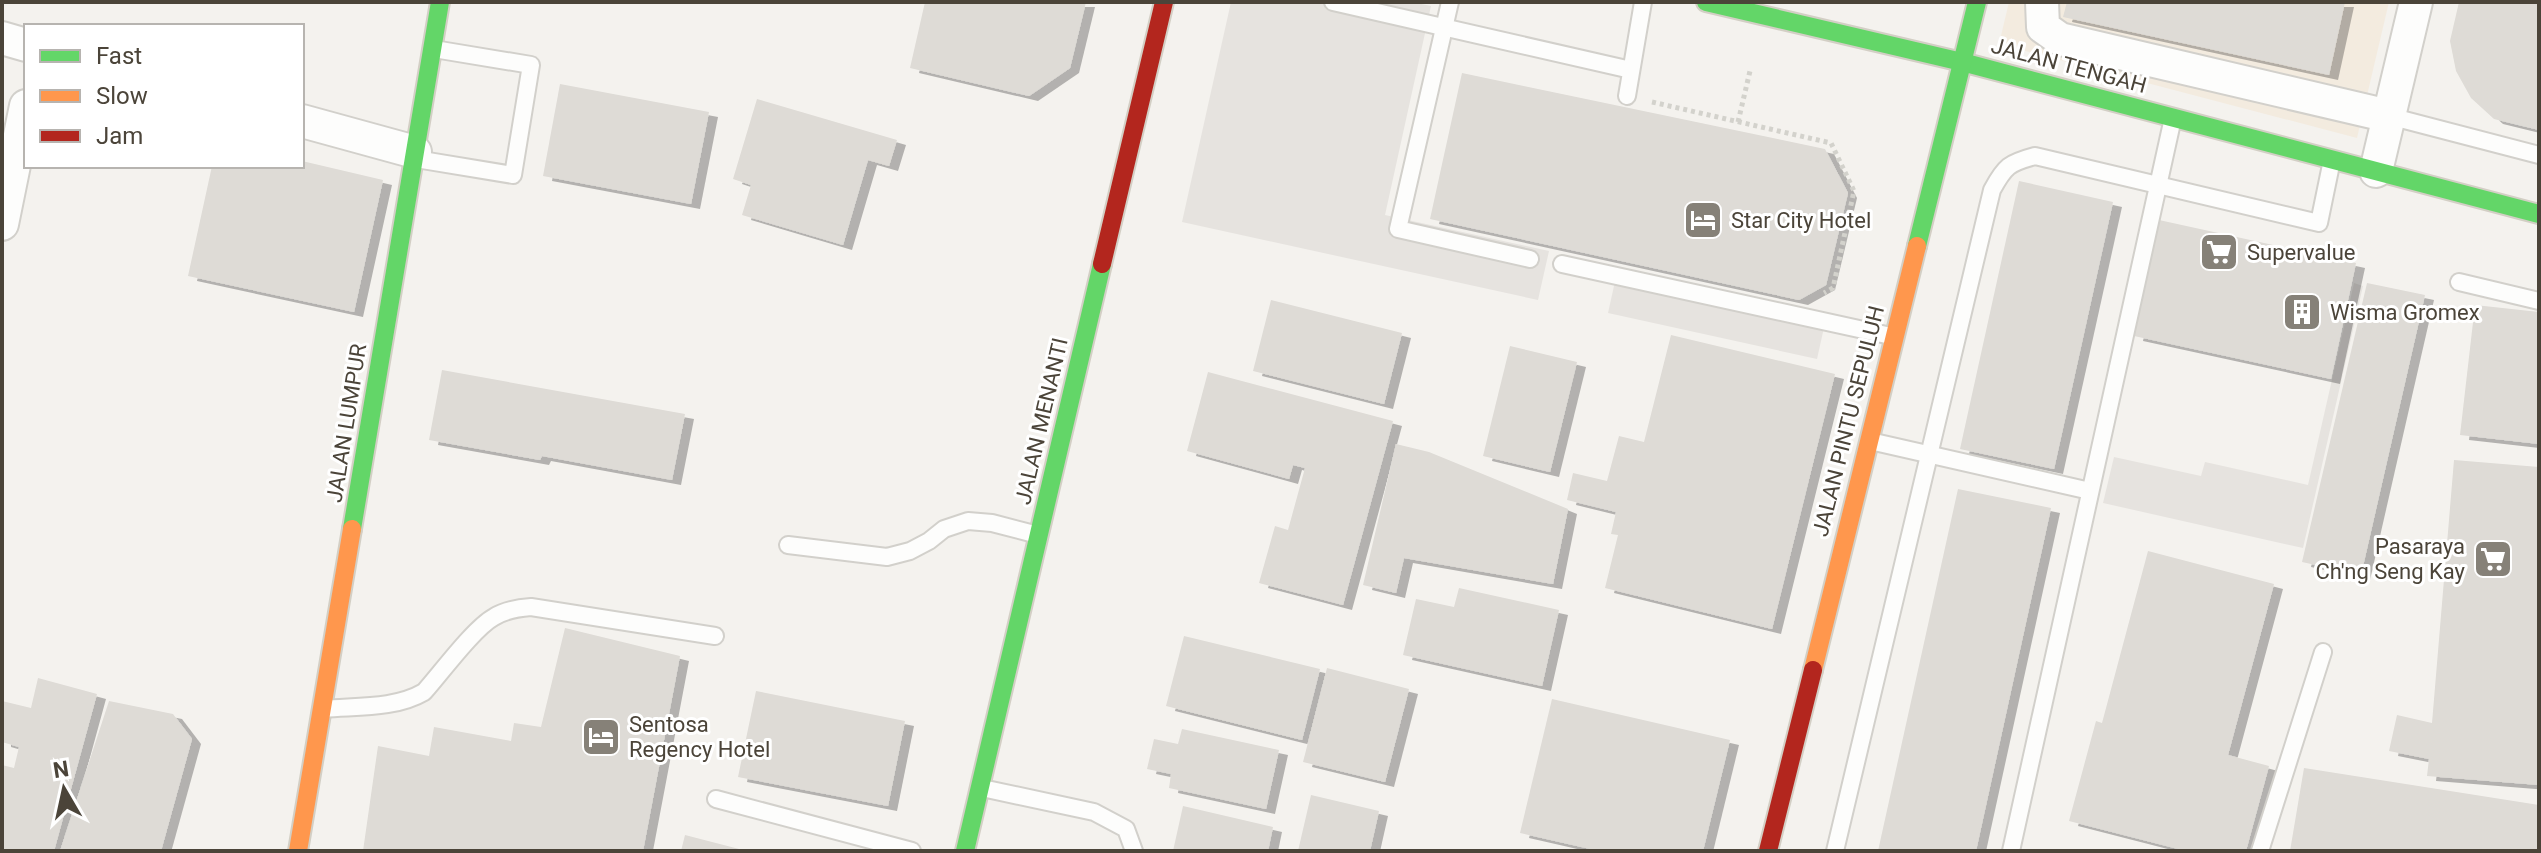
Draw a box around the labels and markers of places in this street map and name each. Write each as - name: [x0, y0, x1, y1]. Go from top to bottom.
- hotel icon: Star City Hotel: [1682, 199, 1724, 241]
- place label: Star City Hotel: [1731, 208, 1871, 233]
- supermarket icon: Supervalue: [2198, 231, 2240, 273]
- place label: Supervalue: [2247, 240, 2355, 265]
- building icon: Wisma Gromex: [2281, 291, 2323, 333]
- place label: Wisma Gromex: [2330, 300, 2480, 325]
- place label: Pasaraya Ch'ng Seng Kay: [2315, 534, 2466, 584]
- supermarket icon: Pasaraya Ch'ng Seng Kay: [2472, 538, 2514, 580]
- place label: Sentosa Regency Hotel: [629, 712, 770, 762]
- hotel icon: Sentosa Regency Hotel: [580, 716, 622, 758]

